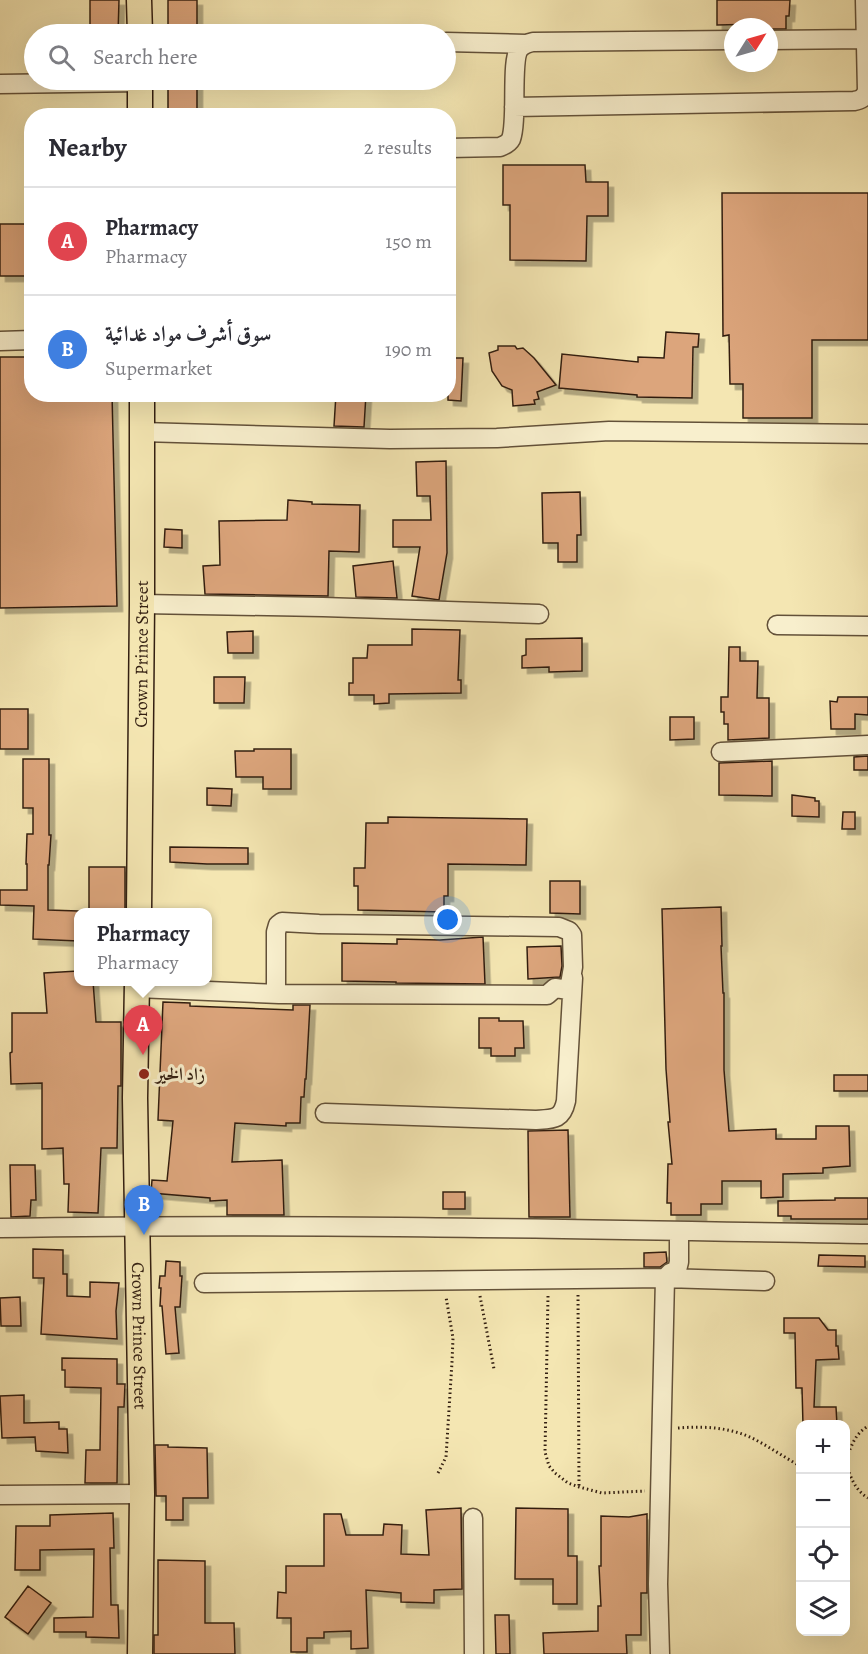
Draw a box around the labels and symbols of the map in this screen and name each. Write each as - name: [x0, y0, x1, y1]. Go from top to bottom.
- north arrow: [724, 18, 778, 72]
- street label: Crown Prince Street: [129, 580, 154, 728]
- your location: [433, 905, 462, 934]
- pin: A: [124, 1006, 162, 1055]
- place label: زاد الخير: [154, 1062, 205, 1086]
- marker: زاد الخير: [137, 1067, 151, 1081]
- pin: B: [124, 1186, 164, 1235]
- street label: Crown Prince Street: [126, 1262, 153, 1410]

